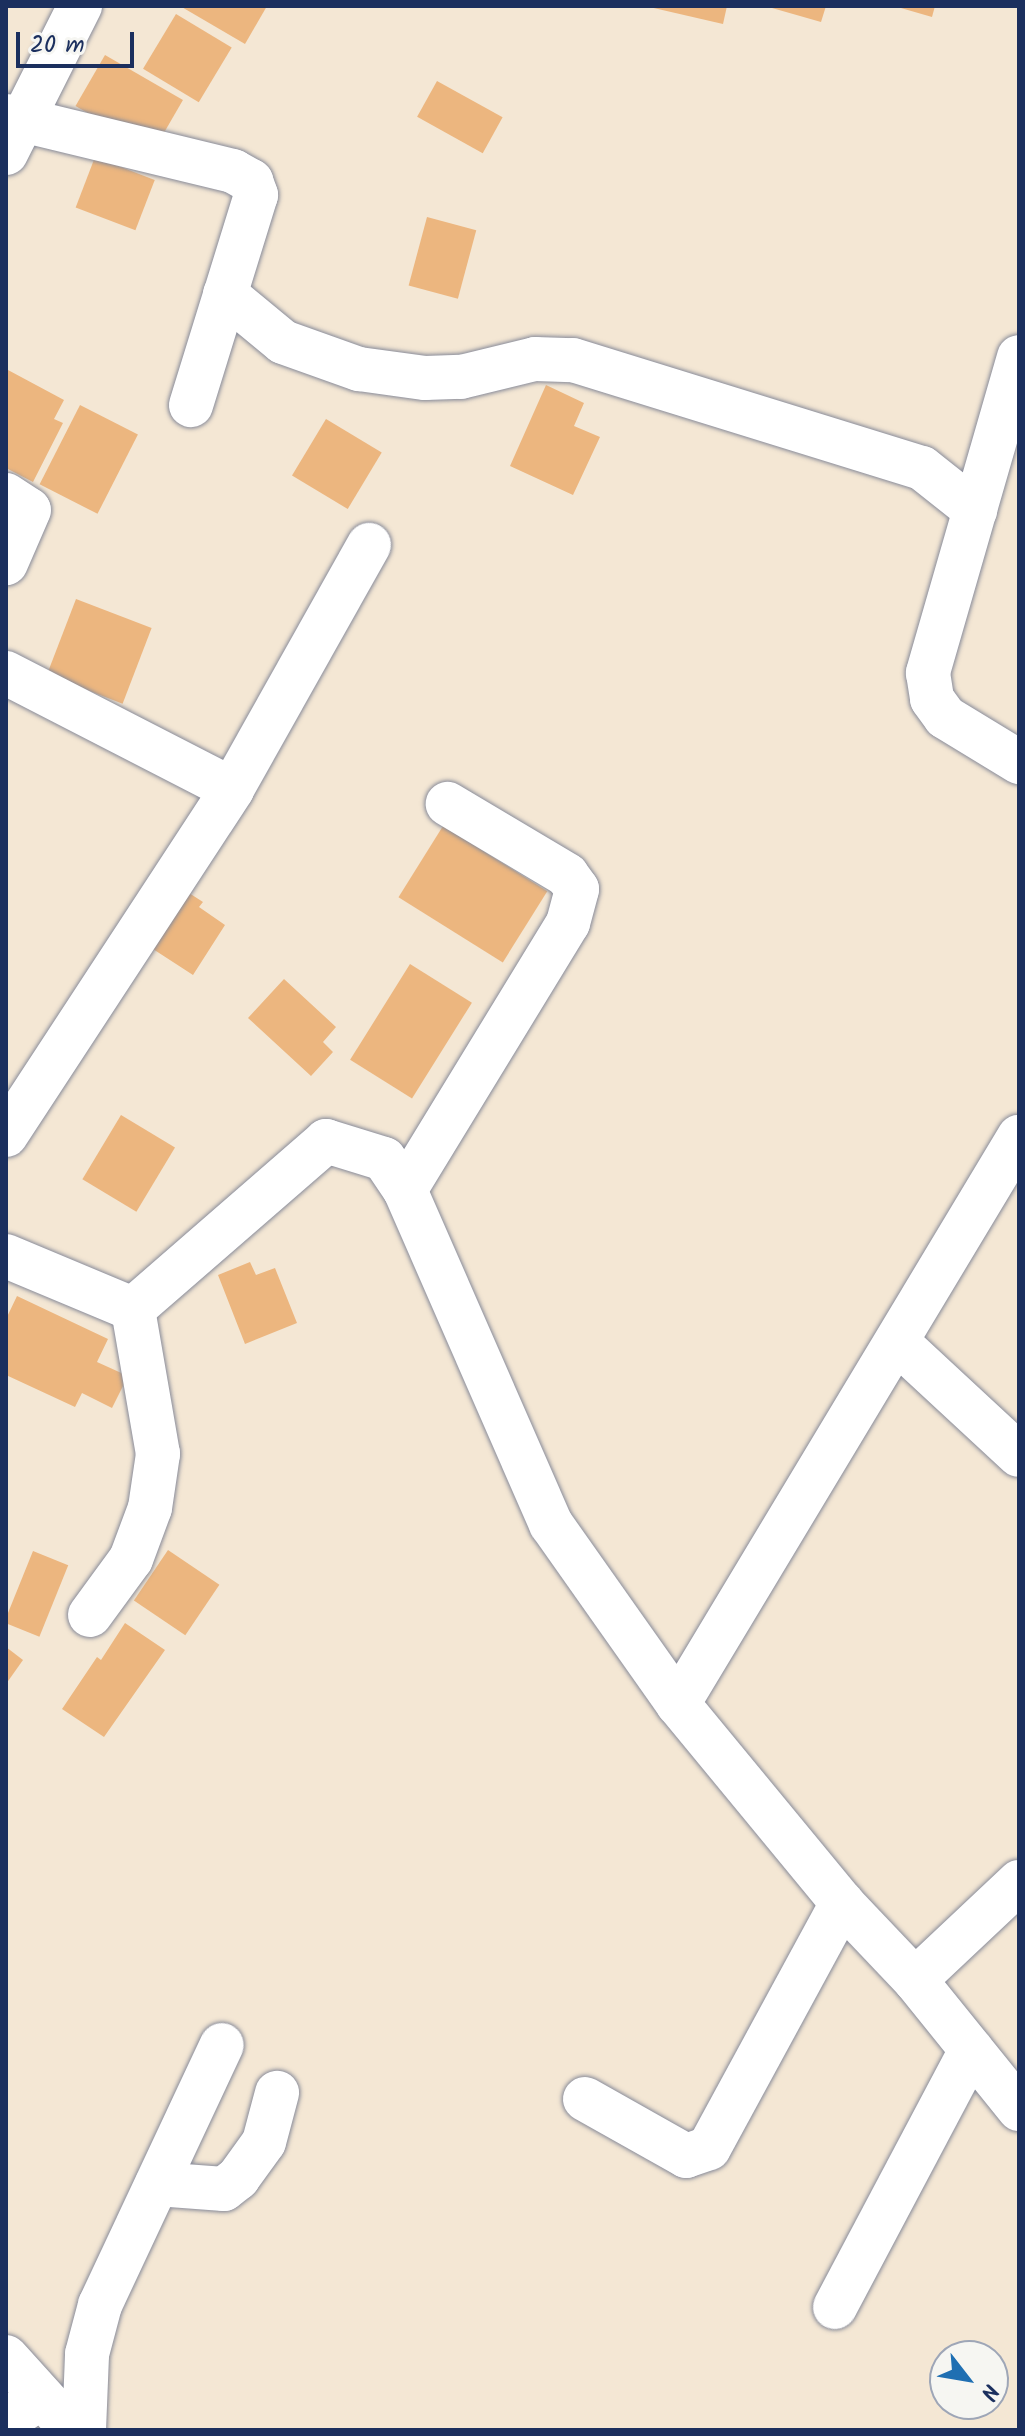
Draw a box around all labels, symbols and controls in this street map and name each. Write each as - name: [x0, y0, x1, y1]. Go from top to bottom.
- scale bar: [20, 16, 138, 66]
- text: 20 m: [30, 26, 85, 65]
- north arrow: [929, 2340, 1009, 2420]
- text: N: [970, 2377, 1007, 2407]

